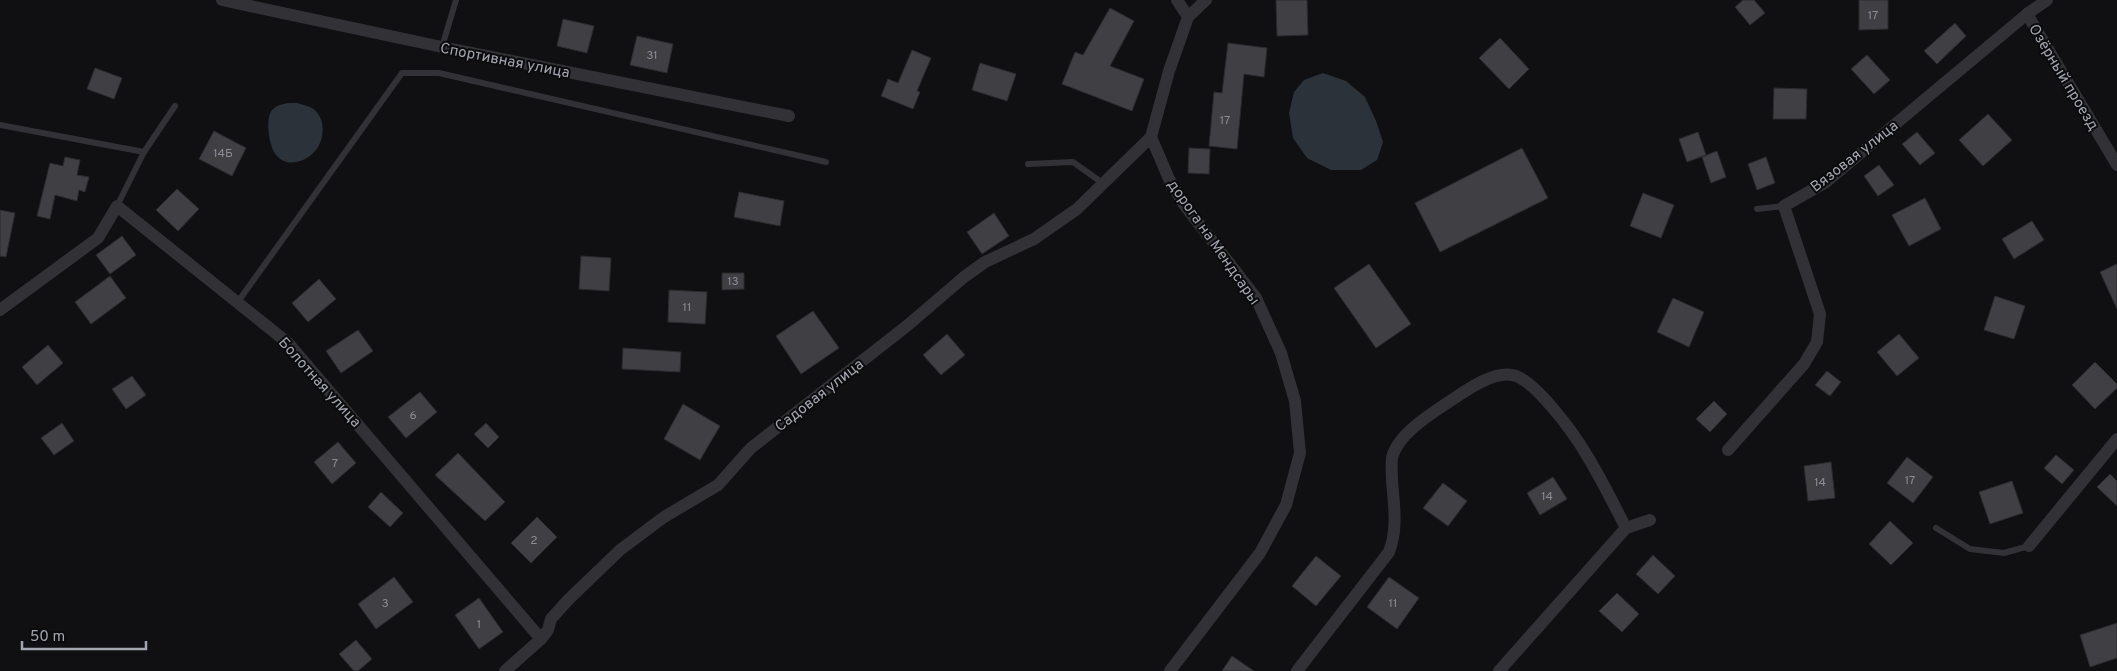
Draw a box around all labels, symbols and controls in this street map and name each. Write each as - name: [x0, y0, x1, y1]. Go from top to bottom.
- house number: 17: [1868, 8, 1878, 24]
- street label: Озёрный проезд: [2023, 21, 2102, 135]
- street label: Спортивная улица: [438, 40, 571, 83]
- house number: 31: [646, 48, 658, 64]
- house number: 17: [1220, 113, 1230, 129]
- street label: Вязовая улица: [1807, 117, 1903, 197]
- house number: 14Б: [213, 146, 233, 162]
- street label: дорога на Мендсары: [1162, 177, 1263, 309]
- house number: 13: [727, 274, 739, 290]
- house number: 11: [683, 300, 691, 316]
- street label: Болотная улица: [273, 334, 364, 432]
- street label: Садовая улица: [772, 356, 868, 437]
- house number: 6: [409, 408, 417, 424]
- house number: 7: [332, 456, 338, 472]
- house number: 17: [1905, 473, 1915, 489]
- house number: 14: [1814, 475, 1826, 491]
- house number: 14: [1541, 489, 1553, 505]
- house number: 2: [530, 533, 538, 549]
- house number: 3: [381, 596, 389, 612]
- house number: 11: [1389, 596, 1397, 612]
- house number: 1: [477, 617, 481, 633]
- scale bar: [22, 618, 146, 650]
- text: 50 m: [30, 628, 65, 647]

